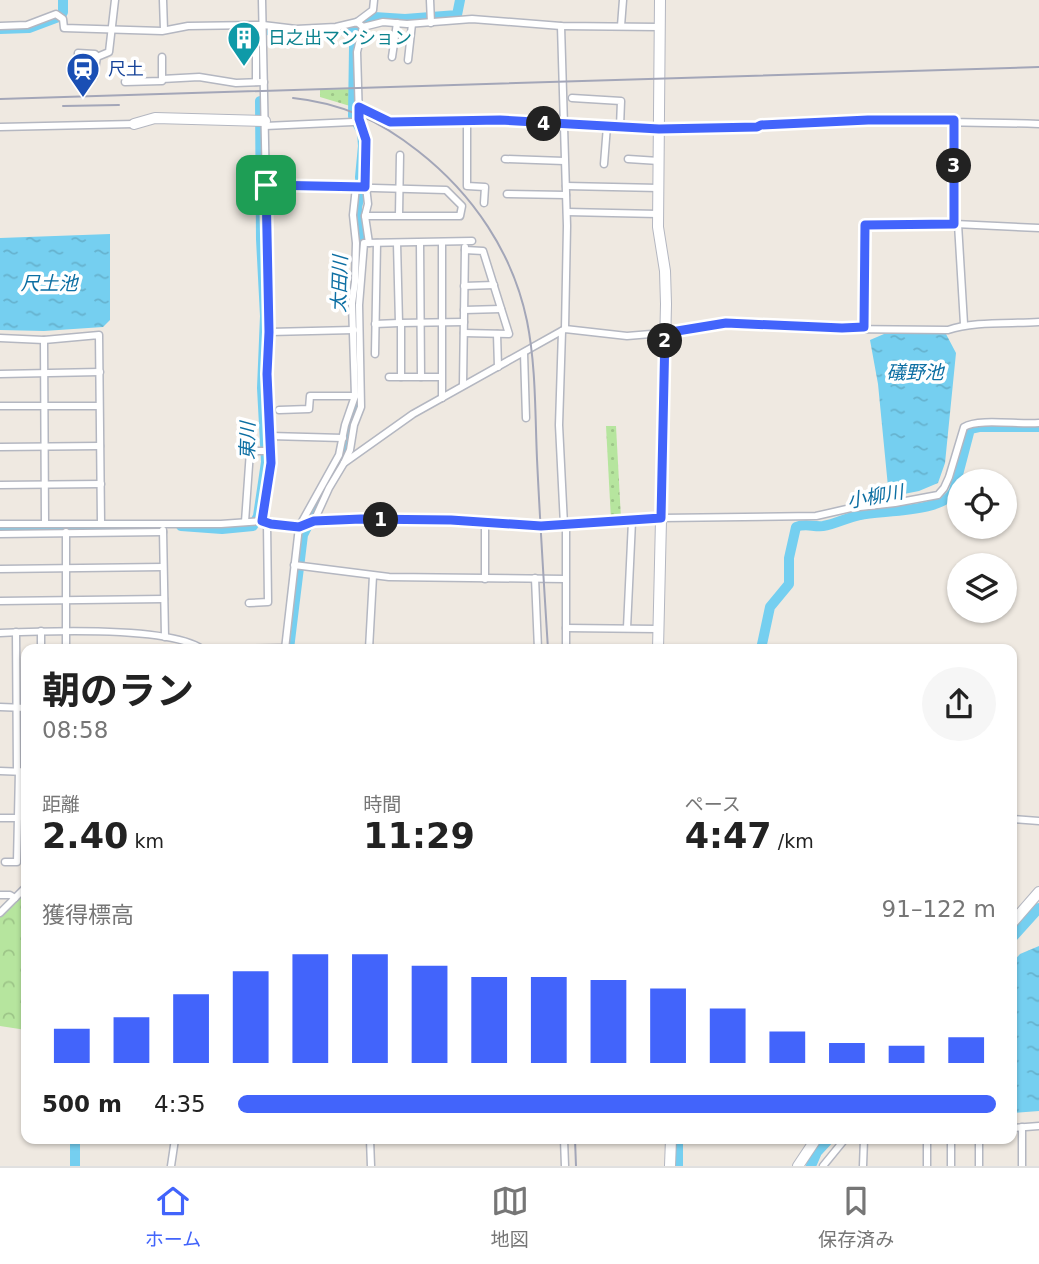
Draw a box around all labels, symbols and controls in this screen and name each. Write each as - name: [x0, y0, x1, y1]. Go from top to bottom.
- building icon: 日之出マンション: [225, 19, 263, 68]
- place label: 日之出マンション: [268, 27, 412, 48]
- station icon: 尺土: [64, 50, 102, 99]
- place label: 尺土: [108, 58, 144, 79]
- pin: 4: [526, 106, 562, 142]
- text: 4: [537, 112, 550, 134]
- pin: 3: [936, 148, 972, 184]
- text: 3: [947, 154, 960, 176]
- pin: [236, 155, 296, 215]
- icon: arrive: [247, 166, 285, 204]
- water label: 太田川: [327, 253, 351, 313]
- water label: 尺土池: [20, 272, 79, 294]
- pin: 2: [648, 324, 682, 358]
- text: 2: [658, 329, 671, 351]
- water label: 礒野池: [886, 361, 945, 383]
- water label: 東川: [236, 420, 258, 460]
- map controls: [947, 469, 1017, 623]
- button: locate: [947, 469, 1017, 539]
- water label: 小柳川: [845, 480, 907, 512]
- pin: 1: [364, 503, 398, 538]
- text: 1: [374, 508, 387, 530]
- button: layers: [947, 553, 1017, 623]
- button: share: [922, 667, 996, 741]
- text: 朝のラン: [42, 669, 194, 713]
- text: 08:58: [42, 717, 108, 743]
- text: 距離: [42, 793, 80, 815]
- text: 時間: [363, 793, 401, 815]
- text: ペース: [685, 793, 741, 815]
- text: 2.40: [42, 816, 128, 856]
- text: 11:29: [363, 816, 475, 856]
- text: 4:47: [685, 816, 772, 856]
- text: km: [128, 830, 164, 852]
- text: /km: [772, 830, 814, 852]
- text: 91–122 m: [882, 896, 996, 922]
- text: 獲得標高: [42, 902, 134, 928]
- text: 500 m: [42, 1091, 122, 1117]
- text: 4:35: [154, 1091, 206, 1117]
- tab: ホーム: [145, 1182, 201, 1251]
- tab: 地図: [491, 1182, 529, 1251]
- tab: 保存済み: [818, 1182, 894, 1251]

